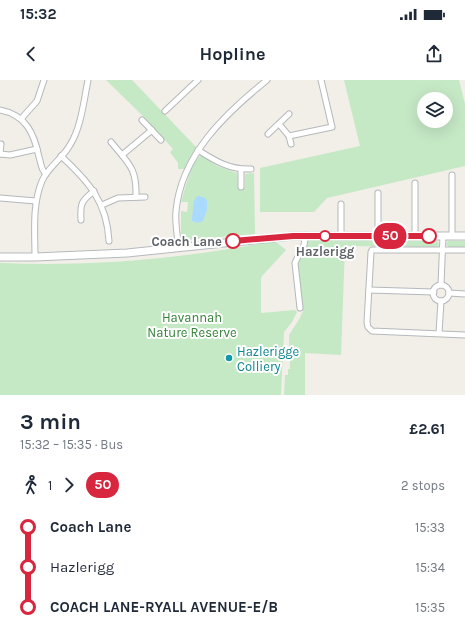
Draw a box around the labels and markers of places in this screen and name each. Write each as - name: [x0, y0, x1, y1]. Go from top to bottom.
- unlabelled marker: [421, 228, 437, 244]
- marker: Hazlerigg: [319, 230, 331, 242]
- marker: Coach Lane: [225, 233, 241, 249]
- place label: Coach Lane: [152, 234, 222, 249]
- place label: Hazlerigg: [296, 244, 355, 259]
- place label: Hazlerigge Colliery: [237, 344, 300, 374]
- marker: Hazlerigge Colliery: [224, 353, 234, 363]

